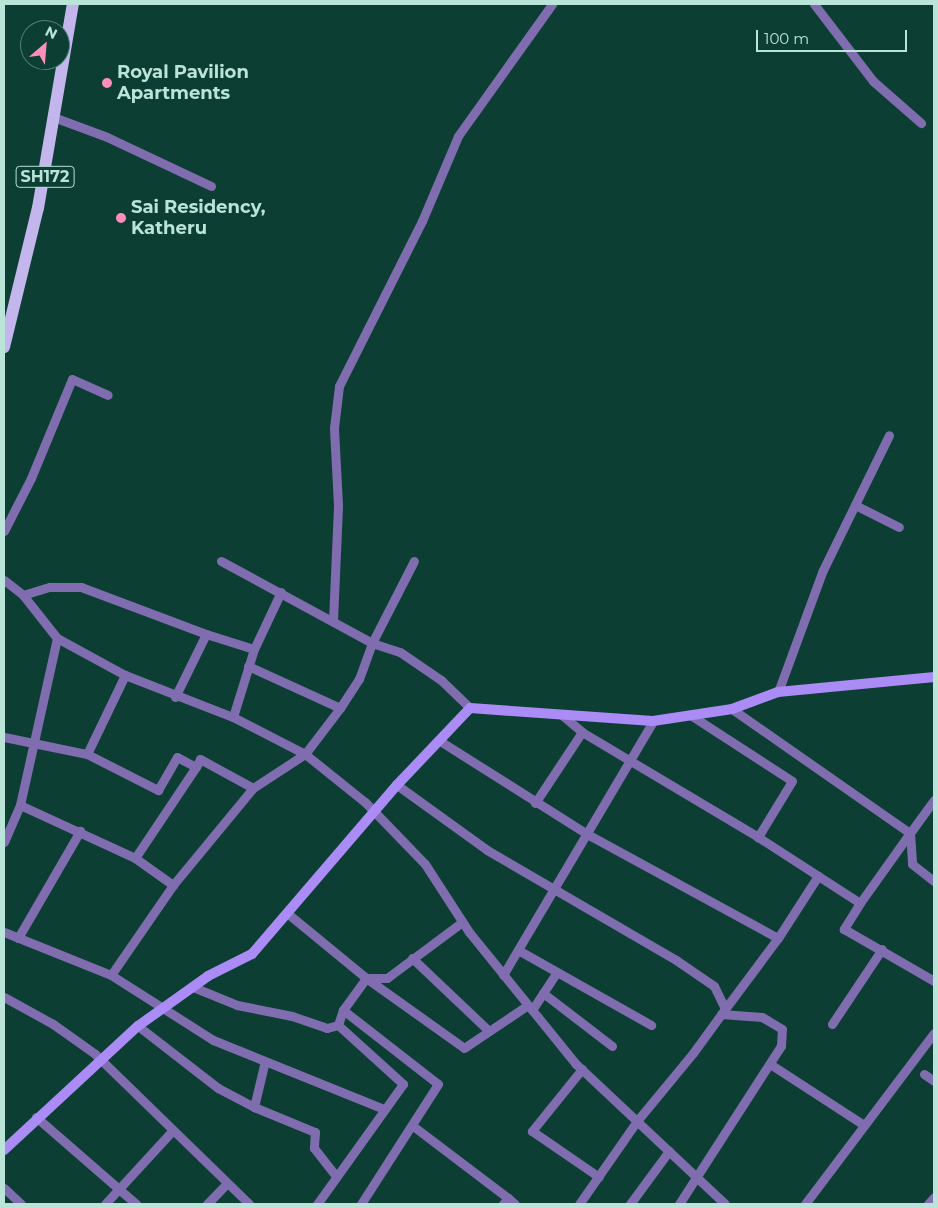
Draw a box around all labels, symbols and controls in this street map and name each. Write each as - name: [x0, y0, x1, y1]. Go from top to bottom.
- north arrow: [20, 20, 70, 70]
- scale bar: [758, 20, 909, 52]
- text: N: [42, 22, 60, 43]
- text: 100 m: [764, 29, 809, 48]
- place label: Royal Pavilion Apartments: [117, 62, 249, 104]
- marker: Royal Pavilion Apartments: [101, 77, 113, 89]
- road number: SH172: [15, 163, 75, 190]
- place label: Sai Residency, Katheru: [131, 197, 266, 240]
- marker: Sai Residency, Katheru: [115, 212, 127, 224]

